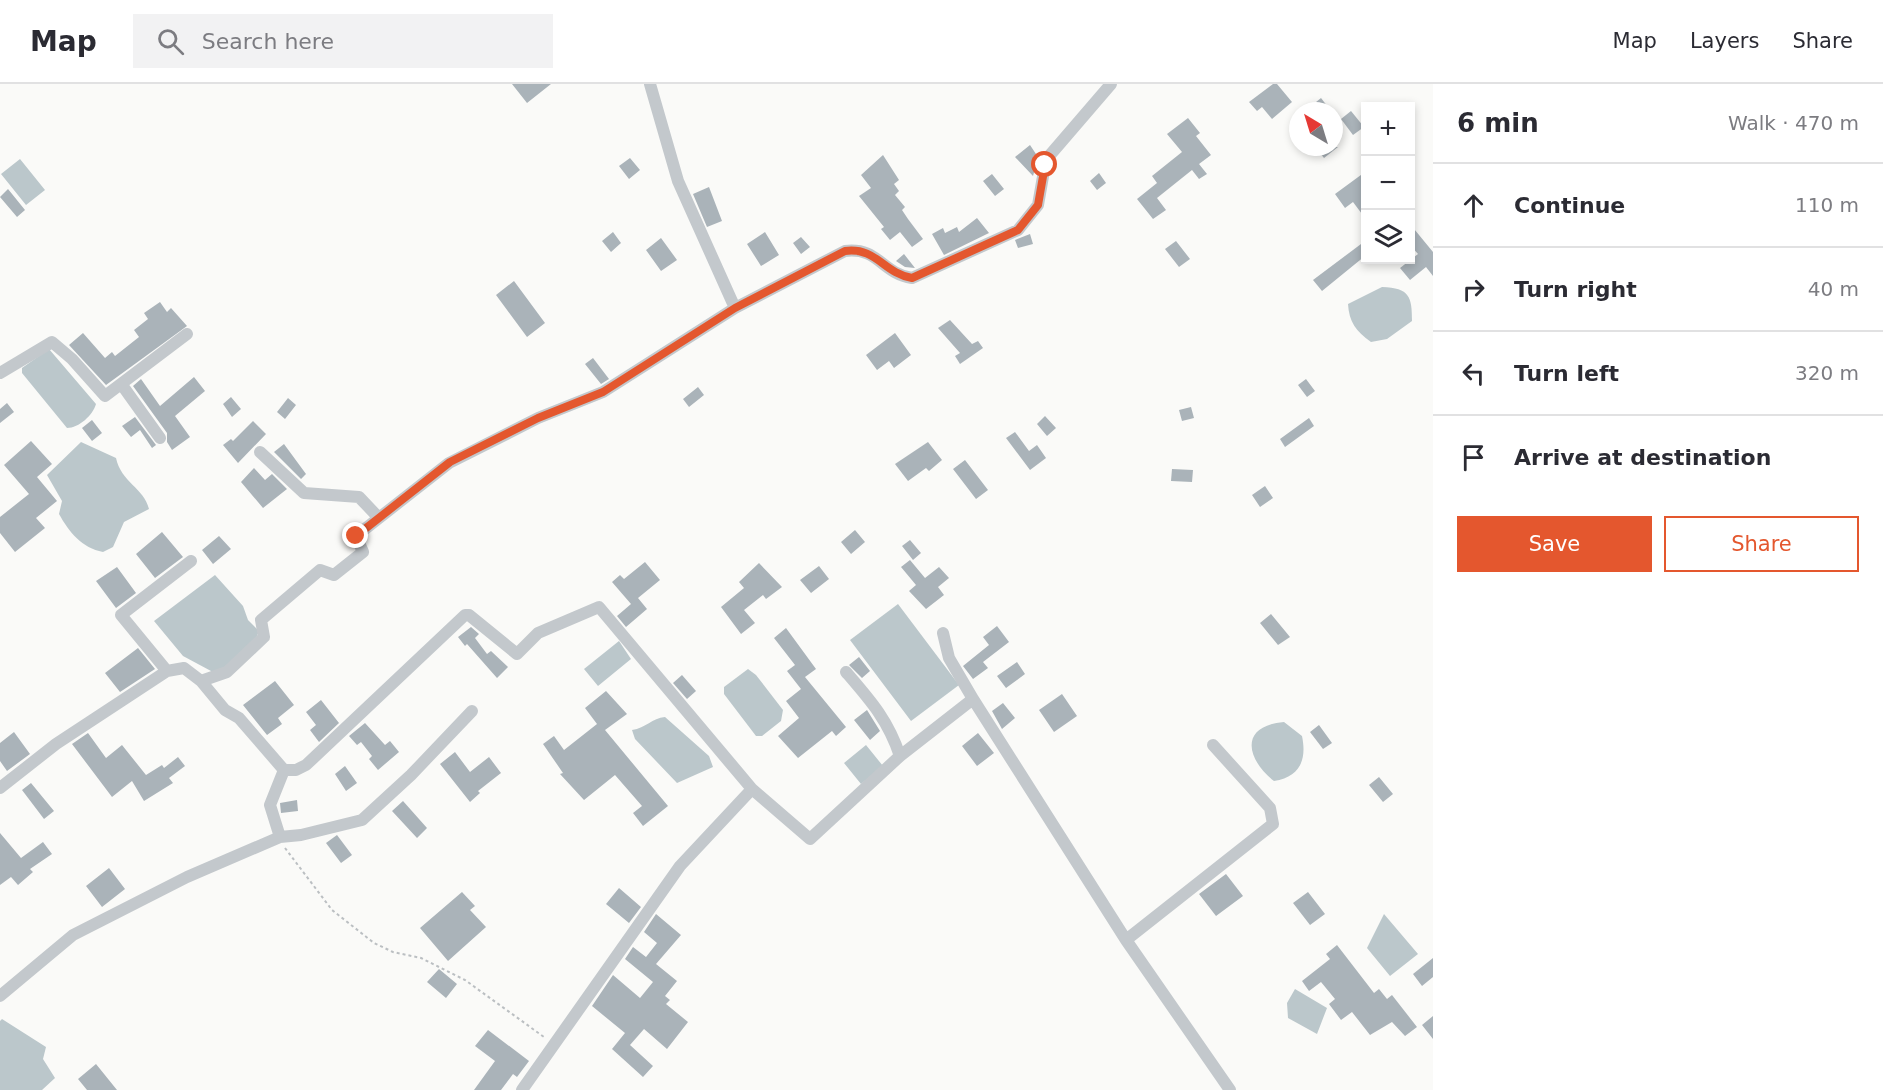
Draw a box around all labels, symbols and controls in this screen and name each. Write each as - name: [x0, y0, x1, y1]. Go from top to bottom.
- search box: [133, 14, 553, 68]
- text: Map: [30, 25, 97, 58]
- icon: search: [154, 25, 187, 58]
- text: Search here: [202, 29, 334, 54]
- text: Map: [1613, 29, 1657, 53]
- text: Layers: [1690, 29, 1759, 53]
- text: Share: [1792, 29, 1853, 53]
- north arrow: [1289, 102, 1343, 156]
- map controls: [1361, 102, 1415, 264]
- button: +: [1361, 102, 1415, 156]
- text: 6 min: [1457, 108, 1539, 138]
- text: Walk · 470 m: [1728, 111, 1859, 135]
- route start: [1031, 151, 1057, 177]
- button: −: [1361, 156, 1415, 210]
- icon: ahead: [1457, 189, 1490, 222]
- text: Continue: [1514, 193, 1625, 218]
- text: 110 m: [1795, 193, 1859, 217]
- button: layers: [1361, 210, 1415, 264]
- icon: right: [1457, 273, 1490, 306]
- text: Turn right: [1514, 277, 1637, 302]
- text: 40 m: [1808, 277, 1859, 301]
- icon: left: [1457, 357, 1490, 390]
- text: Turn left: [1514, 361, 1619, 386]
- text: 320 m: [1795, 361, 1859, 385]
- icon: arrive: [1457, 441, 1490, 474]
- text: Arrive at destination: [1514, 445, 1771, 470]
- button: Save: [1457, 516, 1652, 572]
- button: Share: [1664, 516, 1859, 572]
- route end: [342, 522, 368, 548]

